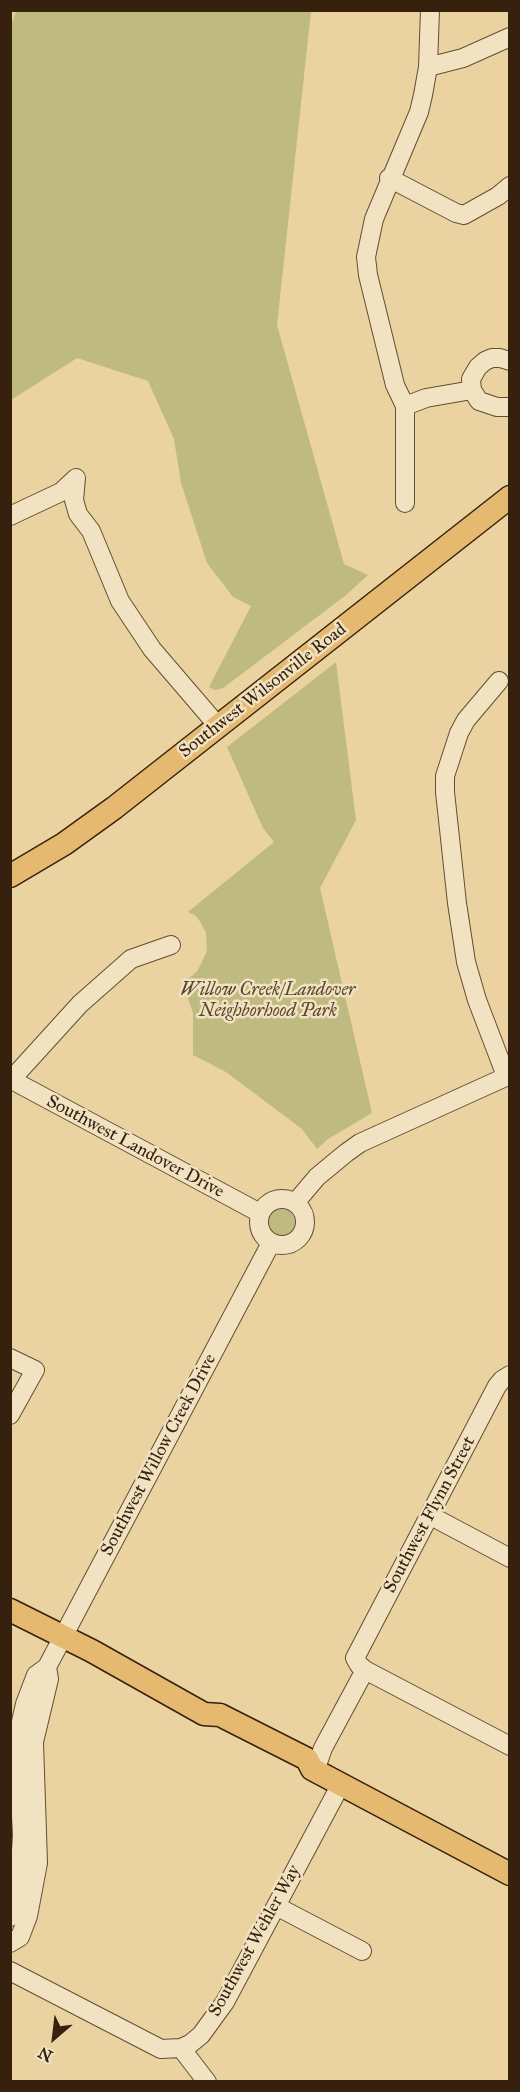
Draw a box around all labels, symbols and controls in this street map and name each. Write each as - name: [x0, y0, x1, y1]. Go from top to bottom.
- street label: Southwest Wilsonville Road: [175, 619, 351, 763]
- park label: Willow Creek/Landover Neighborhood Park: [180, 980, 356, 1022]
- street label: Southwest Landover Drive: [42, 1091, 228, 1203]
- street label: Southwest Willow Creek Drive: [97, 1350, 221, 1560]
- street label: Southwest Flynn Street: [380, 1433, 480, 1597]
- street label: Southwest Wehler Way: [204, 1861, 306, 2021]
- north arrow: [24, 2008, 84, 2068]
- text: N: [35, 2043, 56, 2066]

